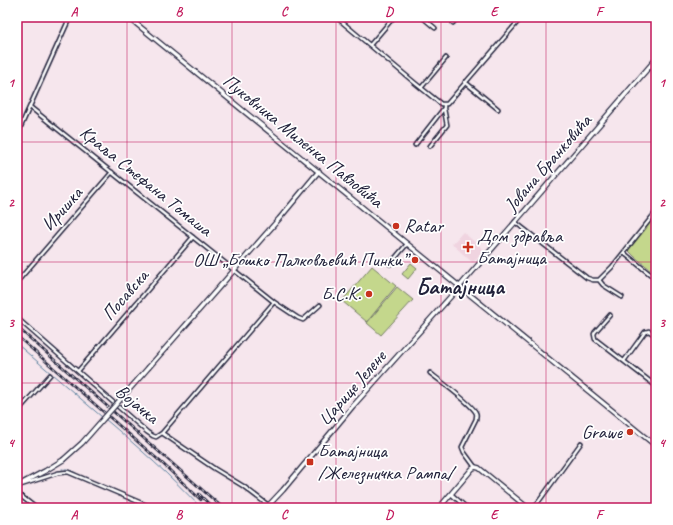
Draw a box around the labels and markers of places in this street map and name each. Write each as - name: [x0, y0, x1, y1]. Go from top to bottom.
- place label: Ratar: [404, 214, 444, 238]
- marker: Ratar: [391, 221, 401, 231]
- place label: Дом здравља Батајница: [477, 224, 564, 270]
- marker: Дом здравља Батајница: [462, 241, 474, 253]
- place label: ОШ „Бошко Палковљевић Пинки”: [193, 248, 411, 272]
- marker: ОШ „Бошко Палковљевић Пинки”: [410, 255, 420, 265]
- place label: Б.С.К.: [321, 282, 361, 306]
- marker: Б.С.К.: [364, 289, 374, 299]
- place label: Grawe: [582, 420, 624, 444]
- marker: Grawe: [625, 427, 635, 437]
- place label: Батајница /Железничка Рампа/: [318, 439, 457, 485]
- marker: Батајница /Железничка Рампа/: [305, 457, 315, 467]

